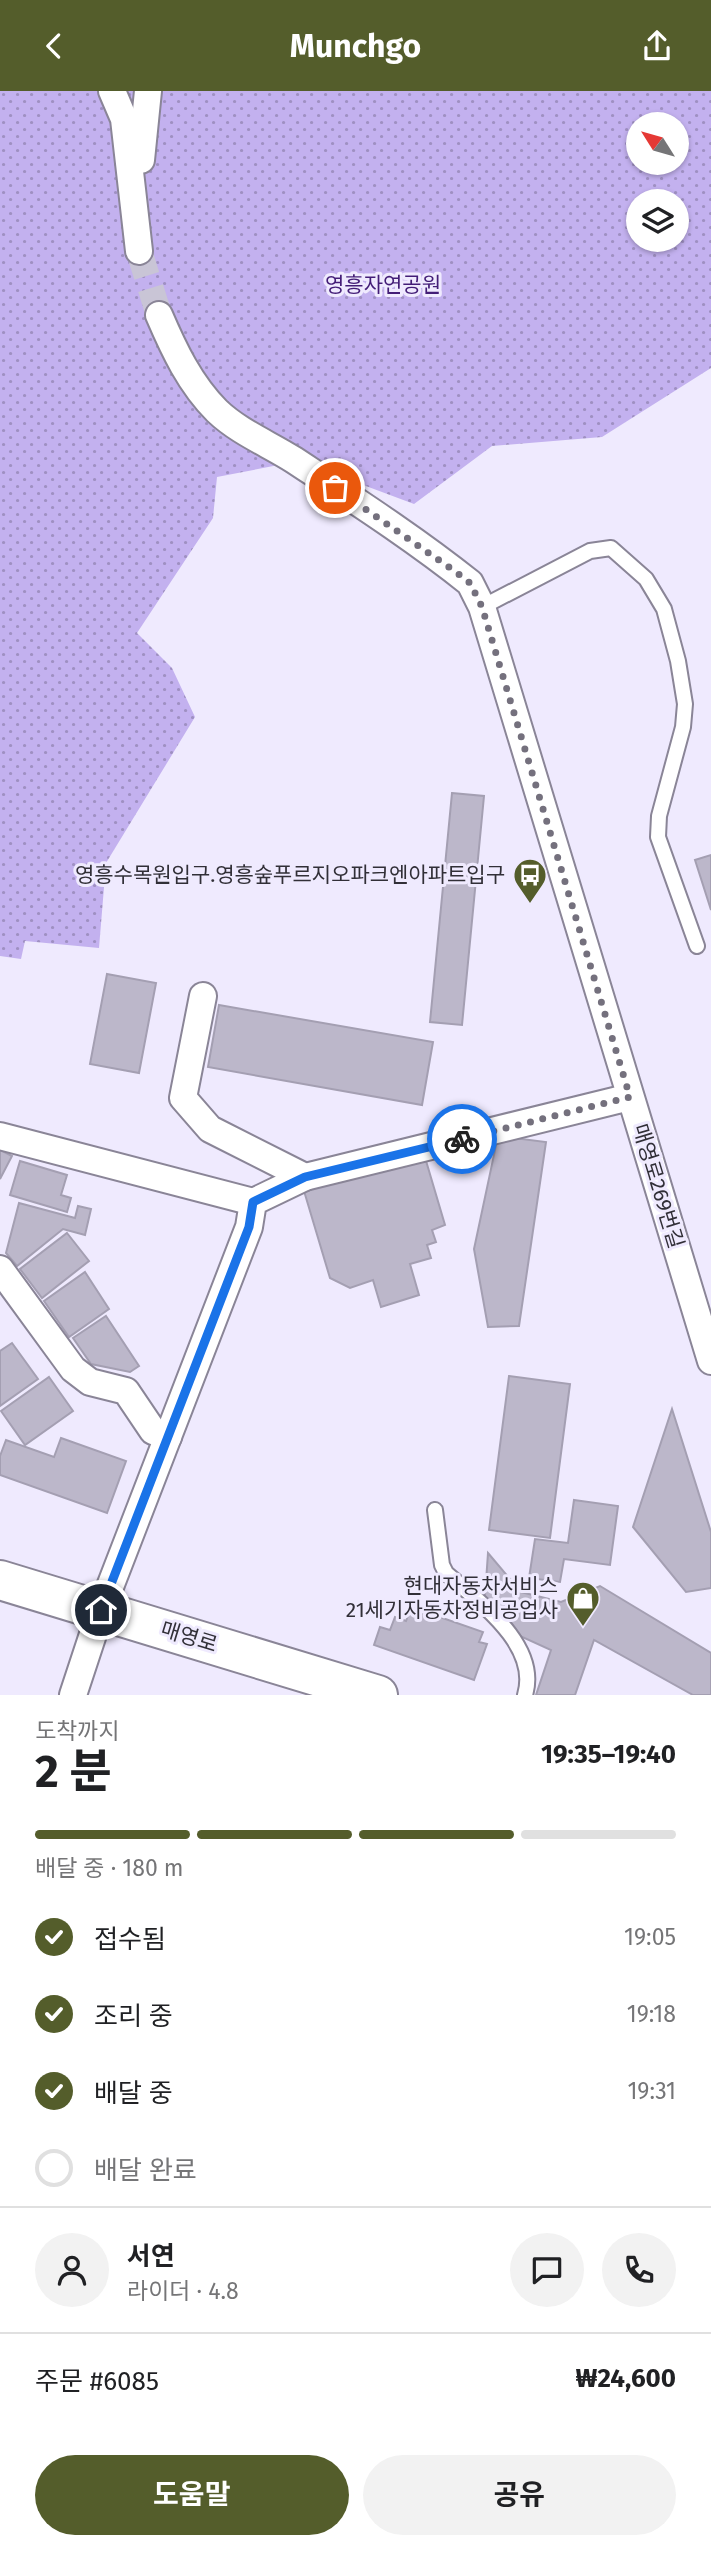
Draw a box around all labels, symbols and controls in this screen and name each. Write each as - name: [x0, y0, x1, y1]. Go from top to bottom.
- icon: back: [35, 27, 73, 65]
- text: Munchgo: [290, 27, 421, 65]
- icon: share: [638, 27, 676, 65]
- north arrow: [626, 112, 690, 175]
- map controls: [626, 112, 689, 252]
- button: layers: [626, 189, 689, 252]
- park label: 영흥자연공원: [325, 272, 441, 298]
- pin: [305, 458, 365, 518]
- icon: bag: [316, 469, 354, 507]
- bus stop icon: 영흥수목원입구.영흥숲푸르지오파크엔아파트입구: [511, 856, 549, 905]
- place label: 영흥수목원입구.영흥숲푸르지오파크엔아파트입구: [75, 862, 505, 888]
- courier: [427, 1104, 497, 1174]
- icon: bike: [443, 1120, 481, 1158]
- street label: 매영로269번길: [627, 1121, 689, 1251]
- place label: 현대자동차서비스 21세기자동차정비공업사: [346, 1573, 558, 1623]
- shop icon: 현대자동차서비스 21세기자동차정비공업사: [564, 1579, 602, 1628]
- pin: [71, 1580, 131, 1640]
- icon: home: [82, 1591, 120, 1629]
- street label: 매영로: [157, 1616, 221, 1658]
- text: 도착까지: [35, 1717, 120, 1745]
- text: 19:35–19:40: [541, 1739, 676, 1770]
- text: 2 분: [35, 1744, 112, 1799]
- text: 배달 중 · 180 m: [35, 1854, 184, 1882]
- icon: check: [35, 1918, 73, 1956]
- text: 19:05: [624, 1923, 676, 1951]
- text: 접수됨: [94, 1924, 166, 1955]
- icon: check: [35, 1995, 73, 2033]
- text: 19:18: [627, 2000, 676, 2028]
- text: 조리 중: [94, 2001, 173, 2032]
- icon: check: [35, 2072, 73, 2110]
- text: 19:31: [627, 2077, 676, 2105]
- text: 배달 중: [94, 2078, 173, 2109]
- text: 배달 완료: [94, 2155, 197, 2186]
- button: person: [35, 2233, 109, 2307]
- button: chat: [510, 2233, 584, 2307]
- button: phone: [602, 2233, 676, 2307]
- text: 서연: [127, 2241, 175, 2272]
- text: 라이더 · 4.8: [127, 2277, 239, 2305]
- text: ₩24,600: [576, 2363, 676, 2394]
- text: 주문 #6085: [35, 2366, 159, 2397]
- button: 도움말: [35, 2455, 349, 2535]
- button: 공유: [363, 2455, 676, 2535]

